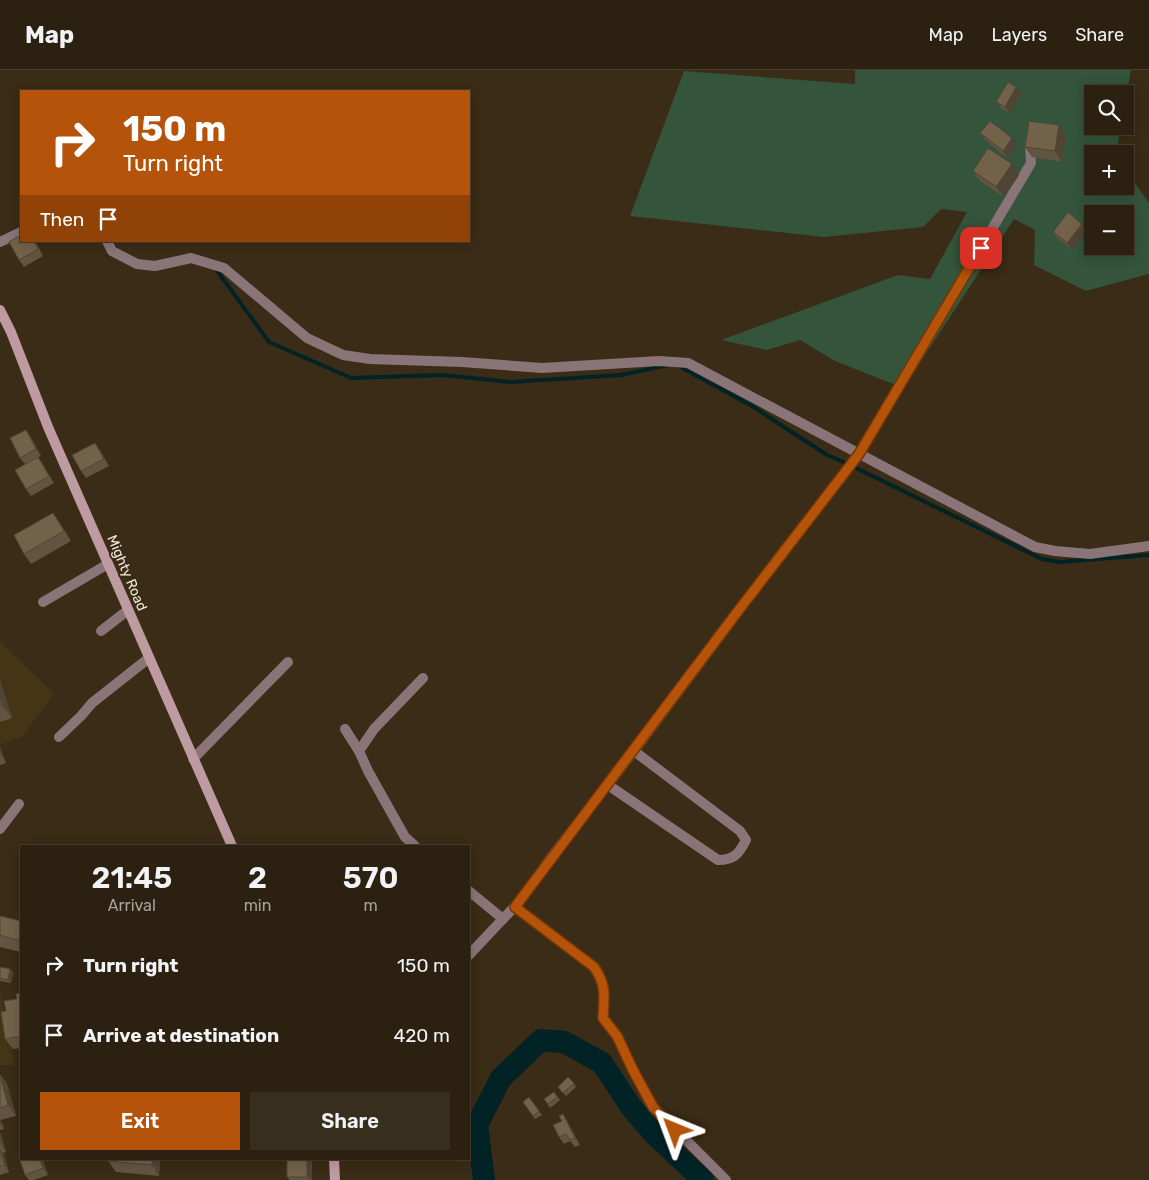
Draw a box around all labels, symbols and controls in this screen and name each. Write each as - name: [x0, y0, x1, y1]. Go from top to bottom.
- text: Map: [25, 21, 74, 49]
- text: Map: [929, 24, 964, 46]
- text: Layers: [992, 24, 1047, 46]
- text: Share: [1075, 24, 1124, 46]
- map controls: [1084, 85, 1134, 255]
- button: search: [1084, 85, 1134, 135]
- text: 150 m: [123, 108, 226, 150]
- icon: right: [40, 110, 105, 175]
- button: +: [1084, 145, 1134, 195]
- text: Turn right: [123, 150, 223, 177]
- icon: arrive: [94, 205, 122, 233]
- button: −: [1084, 205, 1134, 255]
- text: Then: [40, 208, 84, 231]
- pin: [960, 227, 1002, 269]
- icon: arrive: [967, 234, 995, 262]
- street label: Mighty Road: [103, 533, 151, 613]
- text: 21:45: [91, 860, 172, 896]
- text: 2: [248, 860, 267, 896]
- text: 570: [343, 860, 399, 896]
- text: Arrival: [108, 896, 156, 915]
- text: min: [244, 896, 271, 915]
- text: m: [364, 896, 378, 915]
- icon: right: [40, 951, 68, 979]
- text: Turn right: [83, 954, 178, 977]
- text: 150 m: [397, 954, 450, 977]
- icon: arrive: [40, 1021, 68, 1049]
- text: Arrive at destination: [83, 1024, 279, 1047]
- text: 420 m: [393, 1024, 450, 1047]
- button: Exit: [40, 1092, 240, 1150]
- button: Share: [250, 1092, 450, 1150]
- position arrow: [648, 1103, 700, 1155]

